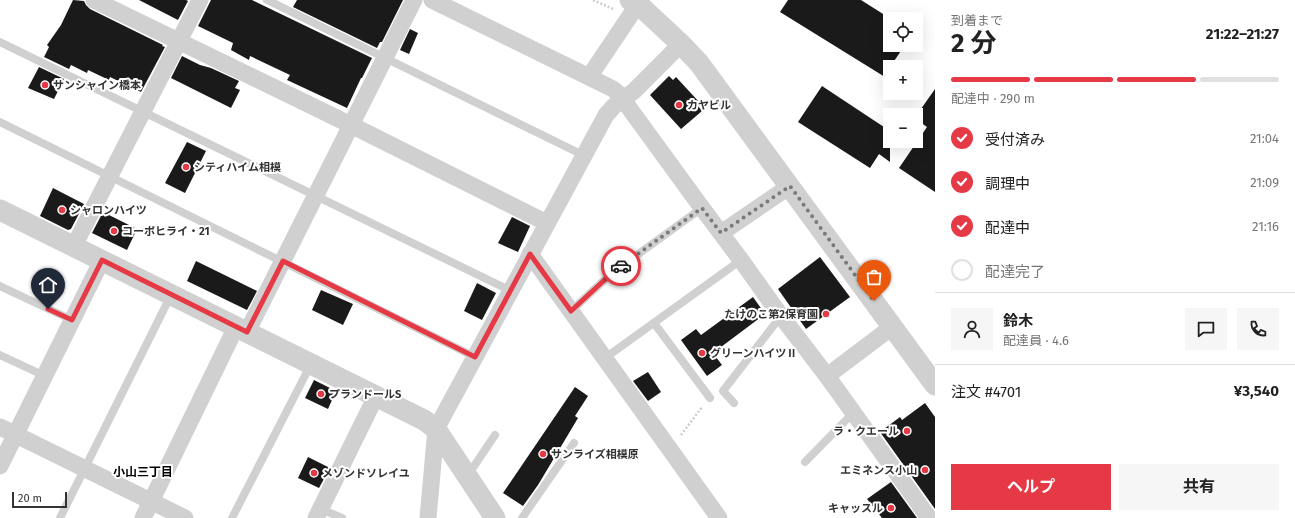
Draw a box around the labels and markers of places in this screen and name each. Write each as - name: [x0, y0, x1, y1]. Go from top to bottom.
- place label: サンシャイン橋本: [53, 79, 141, 92]
- marker: サンシャイン橋本: [40, 80, 50, 90]
- place label: カヤビル: [687, 99, 731, 112]
- marker: カヤビル: [674, 100, 684, 110]
- place label: シティハイム相模: [194, 161, 281, 174]
- marker: シティハイム相模: [181, 162, 191, 172]
- place label: シャロンハイツ: [70, 204, 147, 217]
- marker: シャロンハイツ: [57, 205, 67, 215]
- place label: コーポヒライ・21: [122, 225, 210, 238]
- marker: コーポヒライ・21: [109, 226, 119, 236]
- pin: [857, 260, 891, 301]
- pin: [31, 268, 65, 309]
- place label: たけのこ第2保育園: [724, 308, 818, 321]
- marker: たけのこ第2保育園: [821, 309, 831, 319]
- place label: グリーンハイツⅡ: [710, 347, 797, 360]
- marker: グリーンハイツⅡ: [697, 348, 707, 358]
- place label: プランドールS: [329, 388, 402, 401]
- marker: プランドールS: [316, 389, 326, 399]
- place label: ラ・クエール: [833, 425, 899, 438]
- marker: ラ・クエール: [902, 426, 912, 436]
- place label: サンライズ相模原: [551, 448, 639, 461]
- marker: サンライズ相模原: [538, 449, 548, 459]
- place label: エミネンス小山: [840, 464, 917, 477]
- marker: エミネンス小山: [920, 465, 930, 475]
- place label: メゾンドソレイユ: [322, 467, 410, 480]
- marker: メゾンドソレイユ: [309, 468, 319, 478]
- place label: キャッスル: [828, 502, 883, 515]
- marker: キャッスル: [886, 503, 896, 513]

